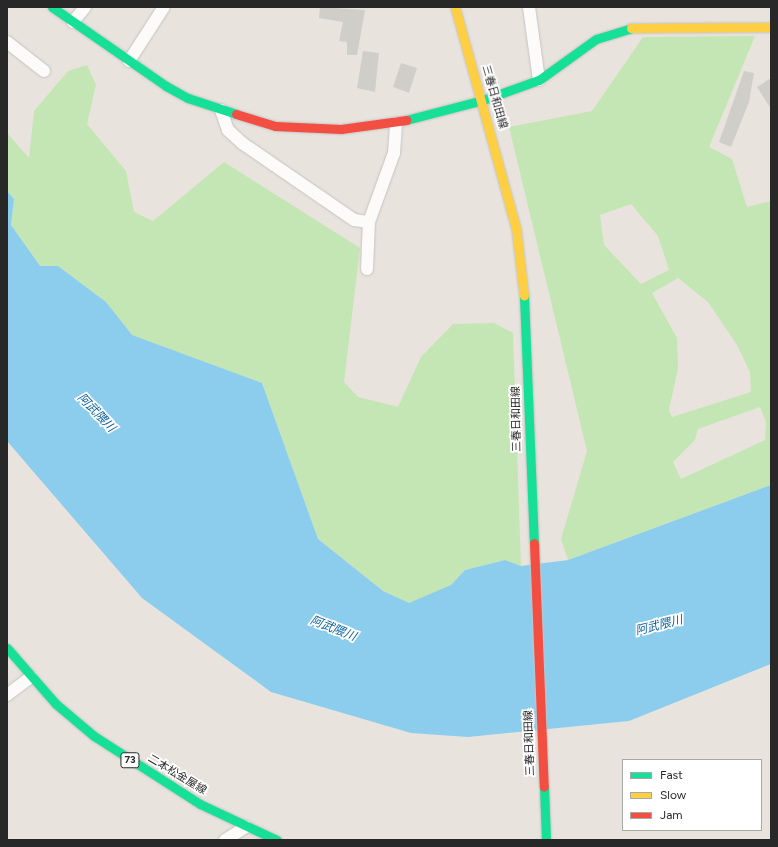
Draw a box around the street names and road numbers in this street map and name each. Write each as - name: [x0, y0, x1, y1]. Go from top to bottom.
- street label: 三春日和田線: [479, 63, 509, 131]
- street label: 三春日和田線: [510, 386, 524, 452]
- street label: 三春日和田線: [522, 710, 538, 776]
- road number: 73: [120, 752, 140, 768]
- street label: 二本松金屋線: [145, 752, 209, 798]

